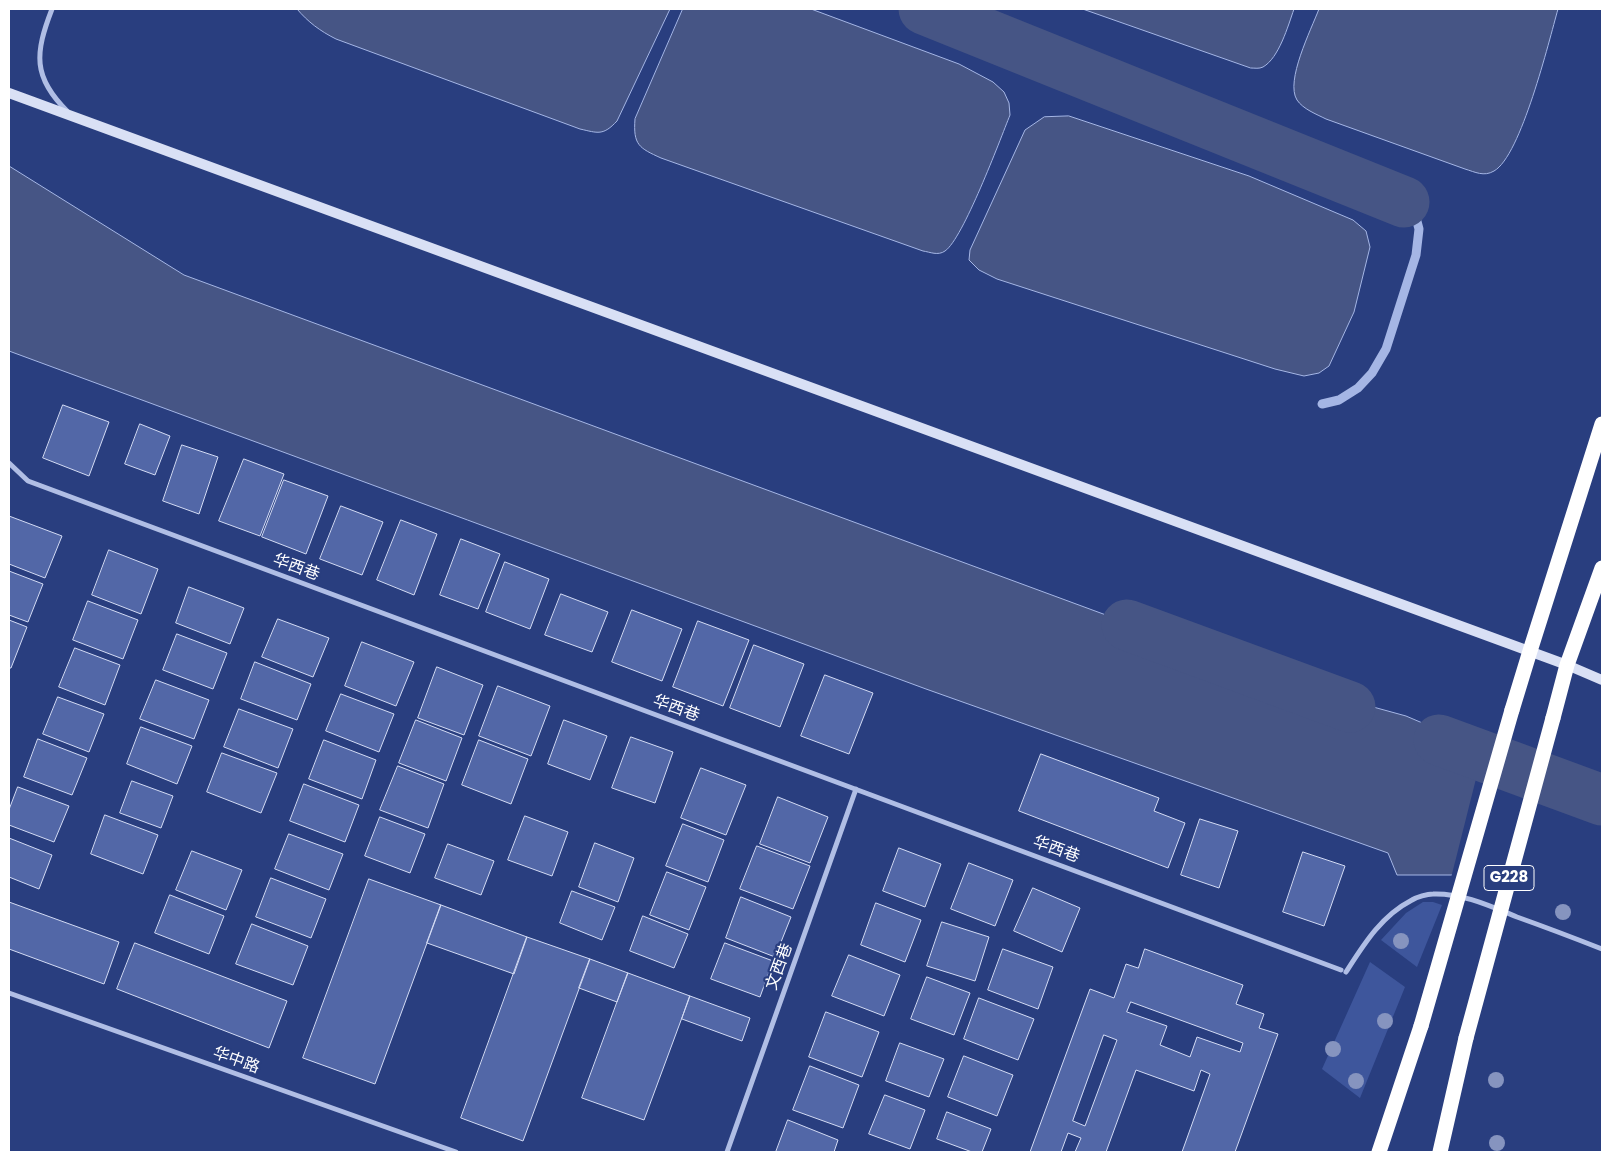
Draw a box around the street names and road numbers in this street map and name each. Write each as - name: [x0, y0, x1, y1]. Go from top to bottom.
- street label: 华西巷: [270, 551, 322, 585]
- street label: 华西巷: [650, 692, 702, 726]
- street label: 华西巷: [1030, 833, 1082, 867]
- road number: G228: [1484, 866, 1534, 890]
- street label: 文西巷: [763, 941, 797, 993]
- street label: 华中路: [210, 1044, 262, 1078]

